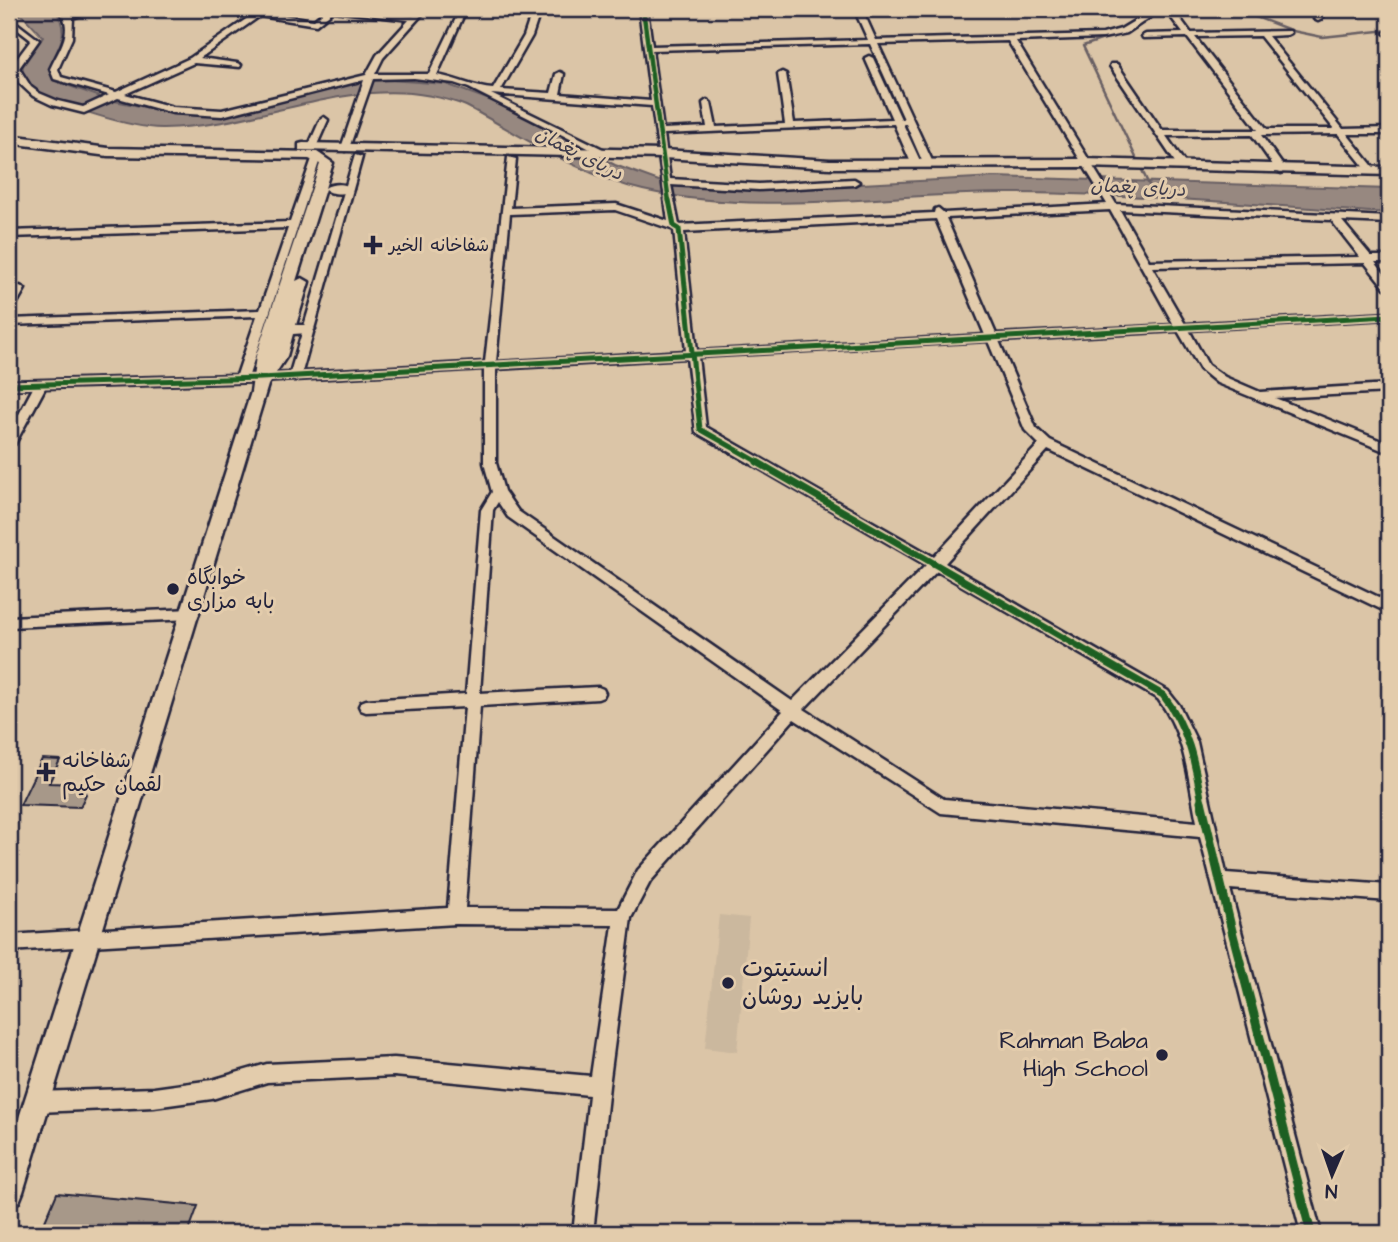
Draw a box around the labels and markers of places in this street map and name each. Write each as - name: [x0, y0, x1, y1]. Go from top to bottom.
- place label: شفاخانه الخیر: [387, 233, 489, 258]
- marker: شفاخانه الخیر: [363, 235, 383, 255]
- place label: خوابگاه بابه مزاری: [187, 563, 275, 616]
- marker: خوابگاه بابه مزاری: [165, 581, 181, 597]
- place label: شفاخانه لقمان حکیم: [62, 746, 162, 800]
- marker: شفاخانه لقمان حکیم: [36, 762, 56, 782]
- place label: انستیتوت بایزید روشان: [742, 952, 863, 1014]
- marker: انستیتوت بایزید روشان: [720, 975, 736, 991]
- place label: Rahman Baba High School: [999, 1024, 1148, 1087]
- marker: Rahman Baba High School: [1154, 1047, 1170, 1063]

